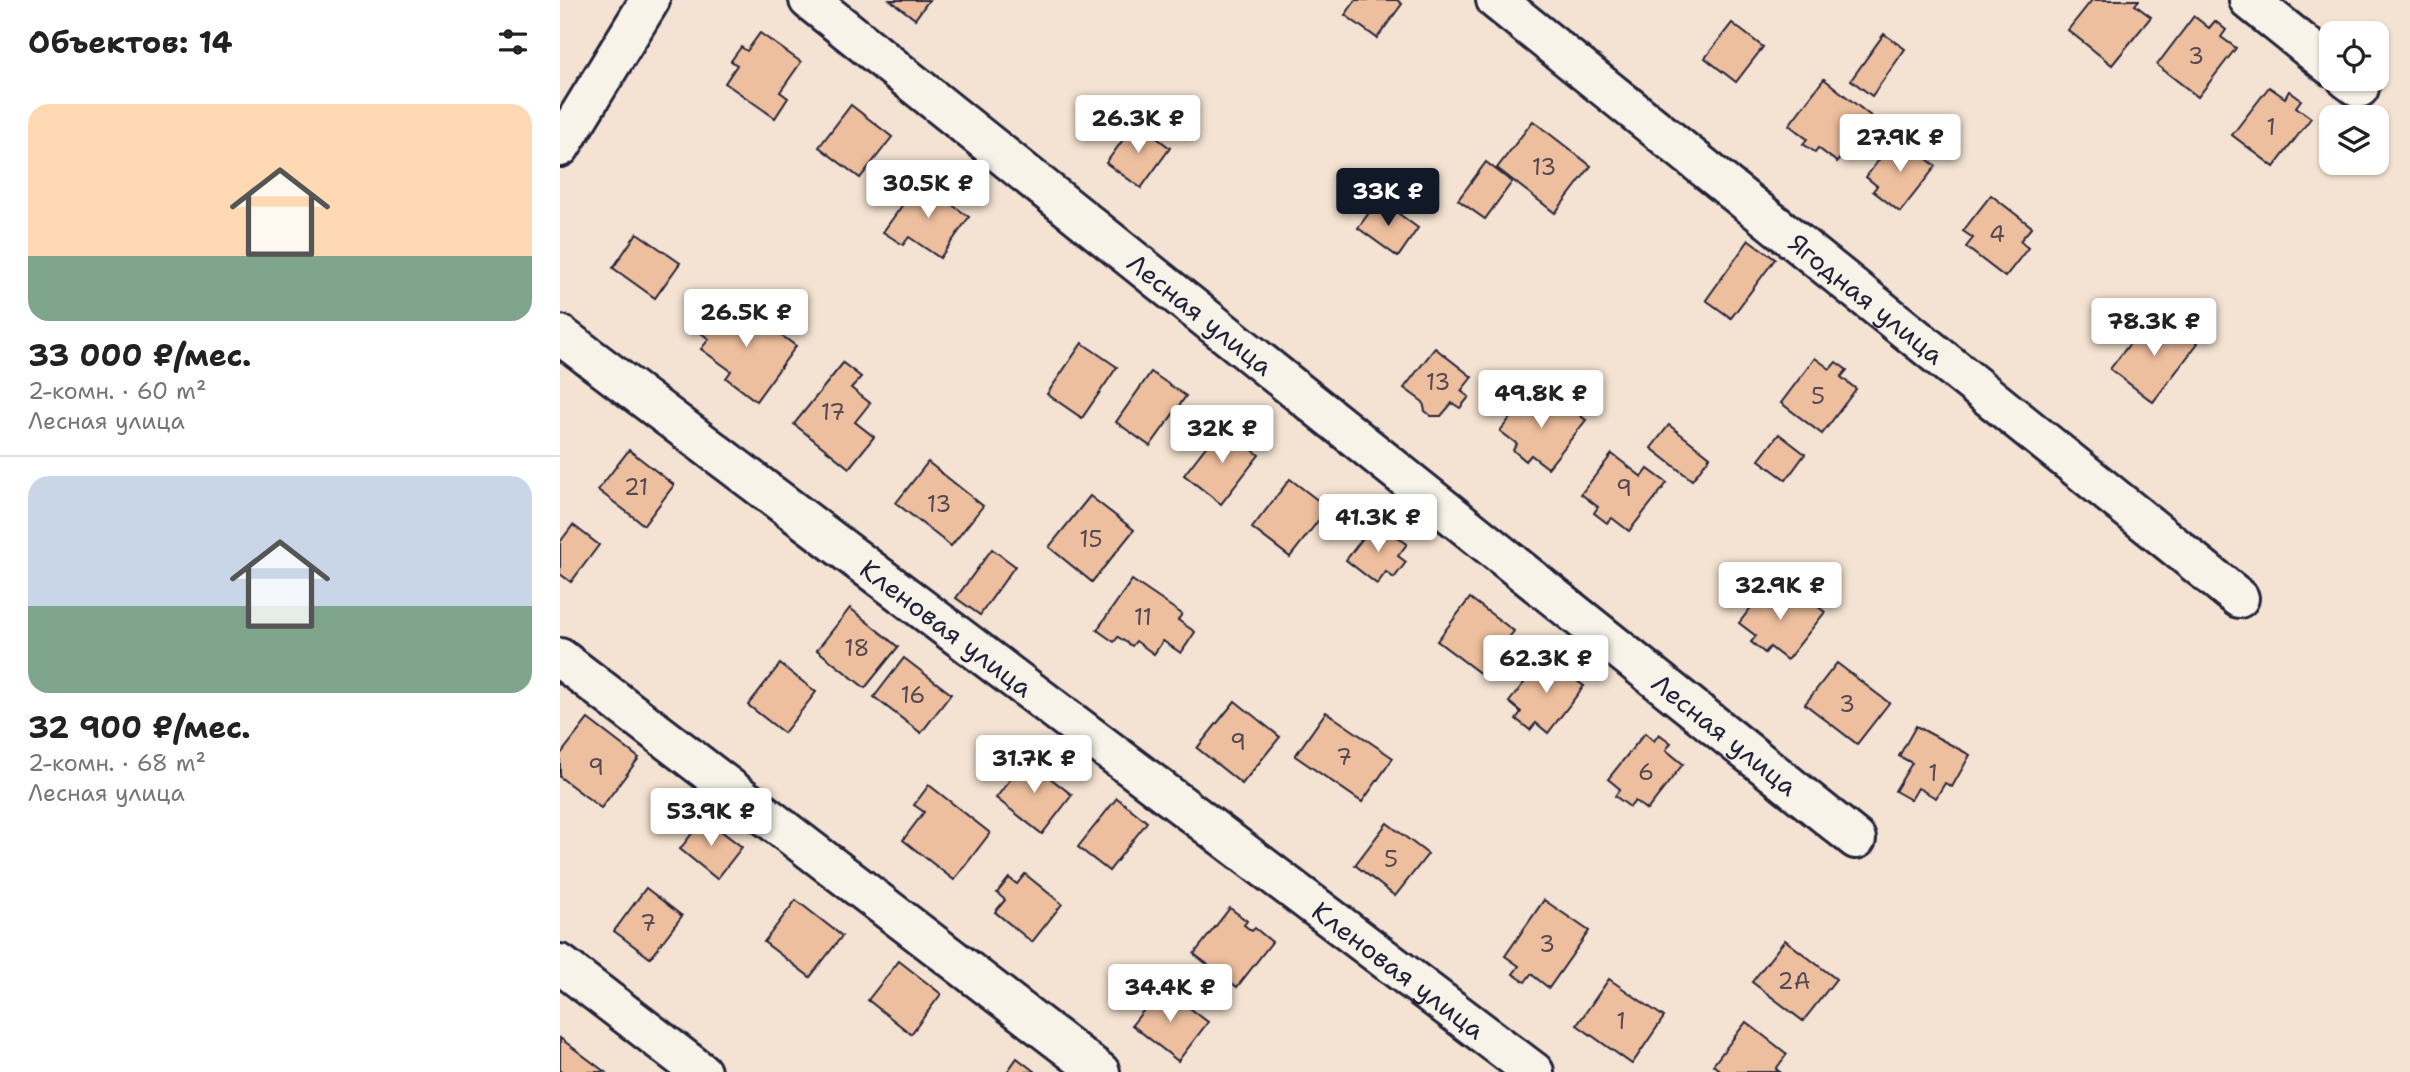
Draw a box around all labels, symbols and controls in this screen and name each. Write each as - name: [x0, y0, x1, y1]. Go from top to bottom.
- map controls: [2319, 21, 2389, 175]
- button: locate: [2319, 21, 2389, 91]
- text: Объектов: 14: [28, 22, 233, 63]
- icon: filters: [494, 23, 532, 61]
- house number: 3: [2188, 41, 2204, 71]
- pin: 26.3K ₽: [1073, 96, 1203, 155]
- text: 26.3K ₽: [1091, 103, 1185, 133]
- button: layers: [2319, 105, 2389, 175]
- house number: 1: [2266, 112, 2276, 142]
- pin: 27.9K ₽: [1835, 114, 1965, 174]
- text: 27.9K ₽: [1856, 122, 1944, 152]
- icon: home: [217, 149, 343, 275]
- house number: 13: [1532, 152, 1556, 182]
- pin: 30.5K ₽: [863, 160, 993, 220]
- text: 30.5K ₽: [882, 168, 974, 198]
- pin: 33K ₽: [1339, 168, 1437, 228]
- text: 33K ₽: [1352, 176, 1424, 206]
- house number: 4: [1989, 219, 2005, 249]
- street label: Ягодная улица: [1782, 225, 1952, 372]
- street label: Лесная улица: [1121, 245, 1281, 383]
- pin: 26.5K ₽: [681, 290, 811, 349]
- text: 26.5K ₽: [700, 297, 792, 327]
- pin: 78.3K ₽: [2089, 298, 2219, 358]
- text: 78.3K ₽: [2107, 306, 2201, 336]
- text: 33 000 ₽/мес.: [28, 335, 251, 376]
- house number: 13: [1426, 367, 1450, 397]
- pin: 49.8K ₽: [1476, 370, 1606, 430]
- text: 2-комн. · 60 m²: [28, 376, 206, 406]
- text: 49.8K ₽: [1494, 378, 1588, 408]
- house number: 5: [1811, 381, 1825, 411]
- house number: 17: [821, 397, 845, 427]
- text: Лесная улица: [28, 406, 185, 436]
- pin: 32K ₽: [1173, 406, 1271, 465]
- text: 32K ₽: [1186, 413, 1258, 443]
- house number: 21: [624, 472, 648, 502]
- house number: 9: [1616, 473, 1632, 503]
- house number: 13: [927, 489, 951, 519]
- pin: 41.3K ₽: [1313, 494, 1443, 554]
- text: 41.3K ₽: [1335, 502, 1421, 532]
- icon: home: [217, 521, 343, 647]
- house number: 15: [1079, 524, 1103, 554]
- street label: Кленовая улица: [853, 551, 1040, 704]
- pin: 32.9K ₽: [1715, 562, 1845, 622]
- text: 32.9K ₽: [1735, 570, 1825, 600]
- house number: 11: [1134, 602, 1152, 632]
- house number: 18: [844, 633, 870, 663]
- pin: 62.3K ₽: [1481, 636, 1611, 695]
- text: 62.3K ₽: [1499, 643, 1593, 673]
- street label: Лесная улица: [1645, 665, 1805, 803]
- house number: 16: [901, 680, 925, 710]
- house number: 3: [1839, 689, 1855, 719]
- text: 32 900 ₽/мес.: [28, 707, 251, 748]
- house number: 9: [1230, 727, 1246, 757]
- pin: 31.7K ₽: [969, 736, 1099, 795]
- house number: 7: [1336, 742, 1352, 772]
- text: 31.7K ₽: [992, 743, 1076, 773]
- text: 2-комн. · 68 m²: [28, 748, 206, 778]
- house number: 9: [588, 752, 604, 782]
- house number: 6: [1638, 757, 1654, 787]
- house number: 1: [1928, 758, 1938, 788]
- text: Лесная улица: [28, 778, 185, 808]
- pin: 53.9K ₽: [646, 788, 776, 848]
- text: 53.9K ₽: [667, 796, 755, 826]
- house number: 5: [1384, 844, 1398, 874]
- street label: Кленовая улица: [1305, 893, 1493, 1047]
- house number: 7: [640, 908, 656, 938]
- house number: 3: [1539, 929, 1555, 959]
- pin: 34.4K ₽: [1105, 964, 1235, 1024]
- house number: 2А: [1778, 966, 1810, 996]
- text: 34.4K ₽: [1124, 972, 1216, 1002]
- house number: 1: [1616, 1006, 1626, 1036]

